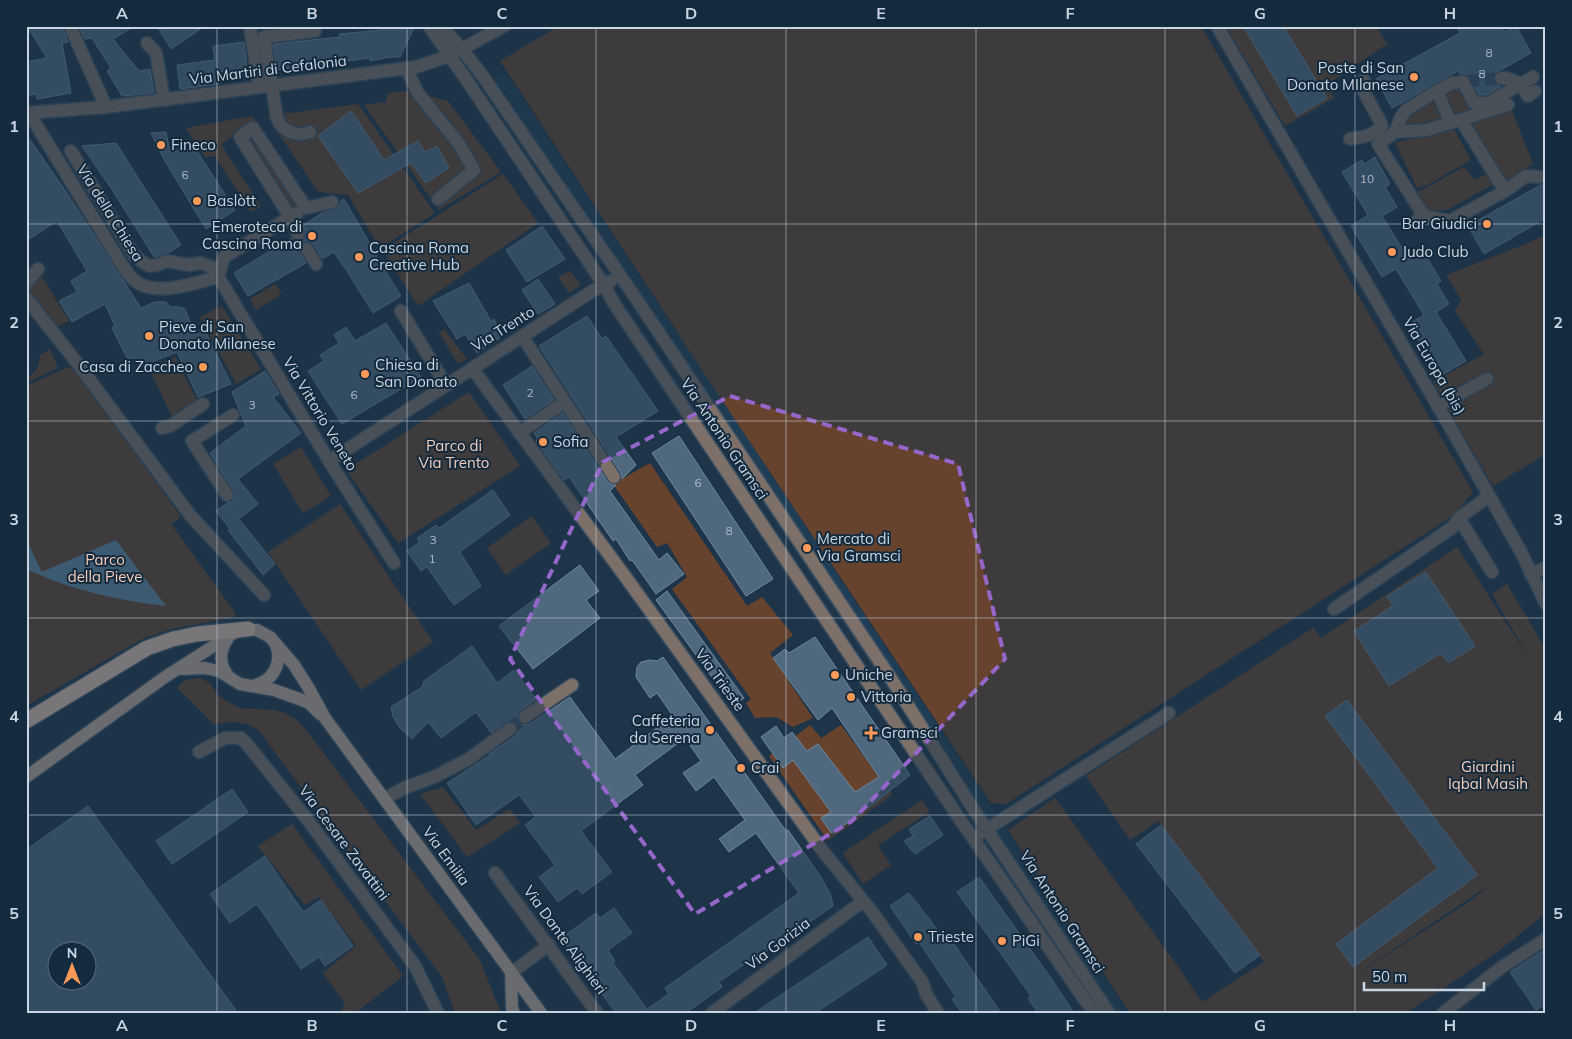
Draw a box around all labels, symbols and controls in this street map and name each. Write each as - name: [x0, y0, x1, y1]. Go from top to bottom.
- text: A: [116, 3, 128, 23]
- text: B: [306, 3, 318, 23]
- text: C: [497, 3, 508, 23]
- text: D: [685, 3, 697, 23]
- text: E: [876, 3, 886, 23]
- text: F: [1065, 3, 1075, 23]
- text: G: [1254, 3, 1266, 23]
- text: H: [1444, 3, 1456, 23]
- house number: 8: [1485, 45, 1493, 60]
- street label: Via Martiri di Cefalonia: [188, 50, 348, 89]
- place label: Poste di San Donato MIlanese: [1287, 58, 1404, 94]
- house number: 8: [1478, 66, 1486, 81]
- marker: Poste di San Donato MIlanese: [1408, 71, 1420, 83]
- text: 1: [9, 116, 19, 136]
- text: 1: [1553, 116, 1563, 136]
- place label: Fineco: [171, 135, 216, 154]
- marker: Fineco: [155, 139, 167, 151]
- street label: Via della Chiesa: [73, 160, 148, 265]
- house number: 6: [181, 167, 189, 182]
- house number: 10: [1360, 171, 1374, 186]
- place label: Baslòtt: [207, 191, 256, 210]
- marker: Baslòtt: [191, 195, 203, 207]
- place label: Bar Giudici: [1402, 214, 1477, 233]
- place label: Emeroteca di Cascina Roma: [202, 217, 302, 253]
- marker: Bar Giudici: [1481, 218, 1493, 230]
- marker: Emeroteca di Cascina Roma: [306, 230, 318, 242]
- place label: Cascina Roma Creative Hub: [369, 238, 469, 274]
- place label: Judo Club: [1402, 242, 1469, 261]
- marker: Judo Club: [1386, 246, 1398, 258]
- marker: Cascina Roma Creative Hub: [353, 251, 365, 263]
- street label: Via Trento: [468, 302, 538, 355]
- text: 2: [9, 312, 19, 332]
- text: 2: [1553, 312, 1563, 332]
- street label: Via Europa (bis): [1399, 313, 1470, 418]
- place label: Pieve di San Donato Milanese: [159, 317, 276, 353]
- marker: Pieve di San Donato Milanese: [143, 330, 155, 342]
- street label: Via Vittorio Veneto: [279, 353, 362, 474]
- place label: Chiesa di San Donato: [375, 355, 457, 391]
- place label: Casa di Zaccheo: [79, 357, 193, 376]
- marker: Casa di Zaccheo: [197, 361, 209, 373]
- marker: Chiesa di San Donato: [359, 368, 371, 380]
- street label: Via Antonio Gramsci: [677, 374, 772, 503]
- house number: 2: [526, 385, 534, 400]
- house number: 6: [350, 387, 358, 402]
- house number: 3: [248, 397, 256, 412]
- place label: Sofia: [553, 432, 588, 451]
- park label: Parco di Via Trento: [419, 436, 489, 472]
- marker: Sofia: [537, 436, 549, 448]
- house number: 6: [694, 475, 702, 490]
- text: 3: [9, 509, 19, 529]
- text: 3: [1553, 509, 1563, 529]
- house number: 8: [725, 523, 733, 538]
- place label: Mercato di Via Gramsci: [817, 529, 901, 565]
- house number: 3: [429, 532, 437, 547]
- marker: Mercato di Via Gramsci: [801, 542, 813, 554]
- park label: Parco della Pieve: [68, 550, 142, 586]
- house number: 1: [428, 551, 436, 566]
- street label: Via Trieste: [691, 645, 749, 715]
- place label: Uniche: [845, 665, 893, 684]
- marker: Uniche: [829, 669, 841, 681]
- place label: Vittoria: [861, 687, 912, 706]
- marker: Vittoria: [845, 691, 857, 703]
- text: 4: [9, 706, 19, 726]
- text: 4: [1553, 706, 1563, 726]
- place label: Caffeteria da Serena: [629, 711, 700, 747]
- place label: Gramsci: [881, 723, 938, 742]
- marker: Caffeteria da Serena: [704, 724, 716, 736]
- marker: Gramsci: [865, 727, 877, 739]
- park label: Giardini Iqbal Masih: [1448, 757, 1528, 793]
- place label: Crai: [751, 758, 779, 777]
- marker: Crai: [735, 762, 747, 774]
- street label: Via Cesare Zavattini: [295, 781, 394, 904]
- street label: Via Emilia: [419, 822, 474, 889]
- street label: Via Antonio Gramsci: [1016, 847, 1109, 977]
- street label: Via Dante Alighieri: [520, 882, 611, 998]
- text: 5: [9, 903, 19, 923]
- text: 5: [1553, 903, 1563, 923]
- street label: Via Gorizia: [742, 913, 814, 974]
- place label: Trieste: [928, 927, 974, 946]
- marker: Trieste: [912, 931, 924, 943]
- place label: PiGi: [1012, 931, 1040, 950]
- marker: PiGi: [996, 935, 1008, 947]
- north arrow: [48, 942, 98, 992]
- text: N: [67, 944, 77, 962]
- scale bar: [1364, 959, 1484, 991]
- text: 50 m: [1372, 967, 1407, 986]
- text: A: [116, 1015, 128, 1035]
- text: B: [306, 1015, 318, 1035]
- text: C: [497, 1015, 508, 1035]
- text: D: [685, 1015, 697, 1035]
- text: E: [876, 1015, 886, 1035]
- text: F: [1065, 1015, 1075, 1035]
- text: G: [1254, 1015, 1266, 1035]
- text: H: [1444, 1015, 1456, 1035]

